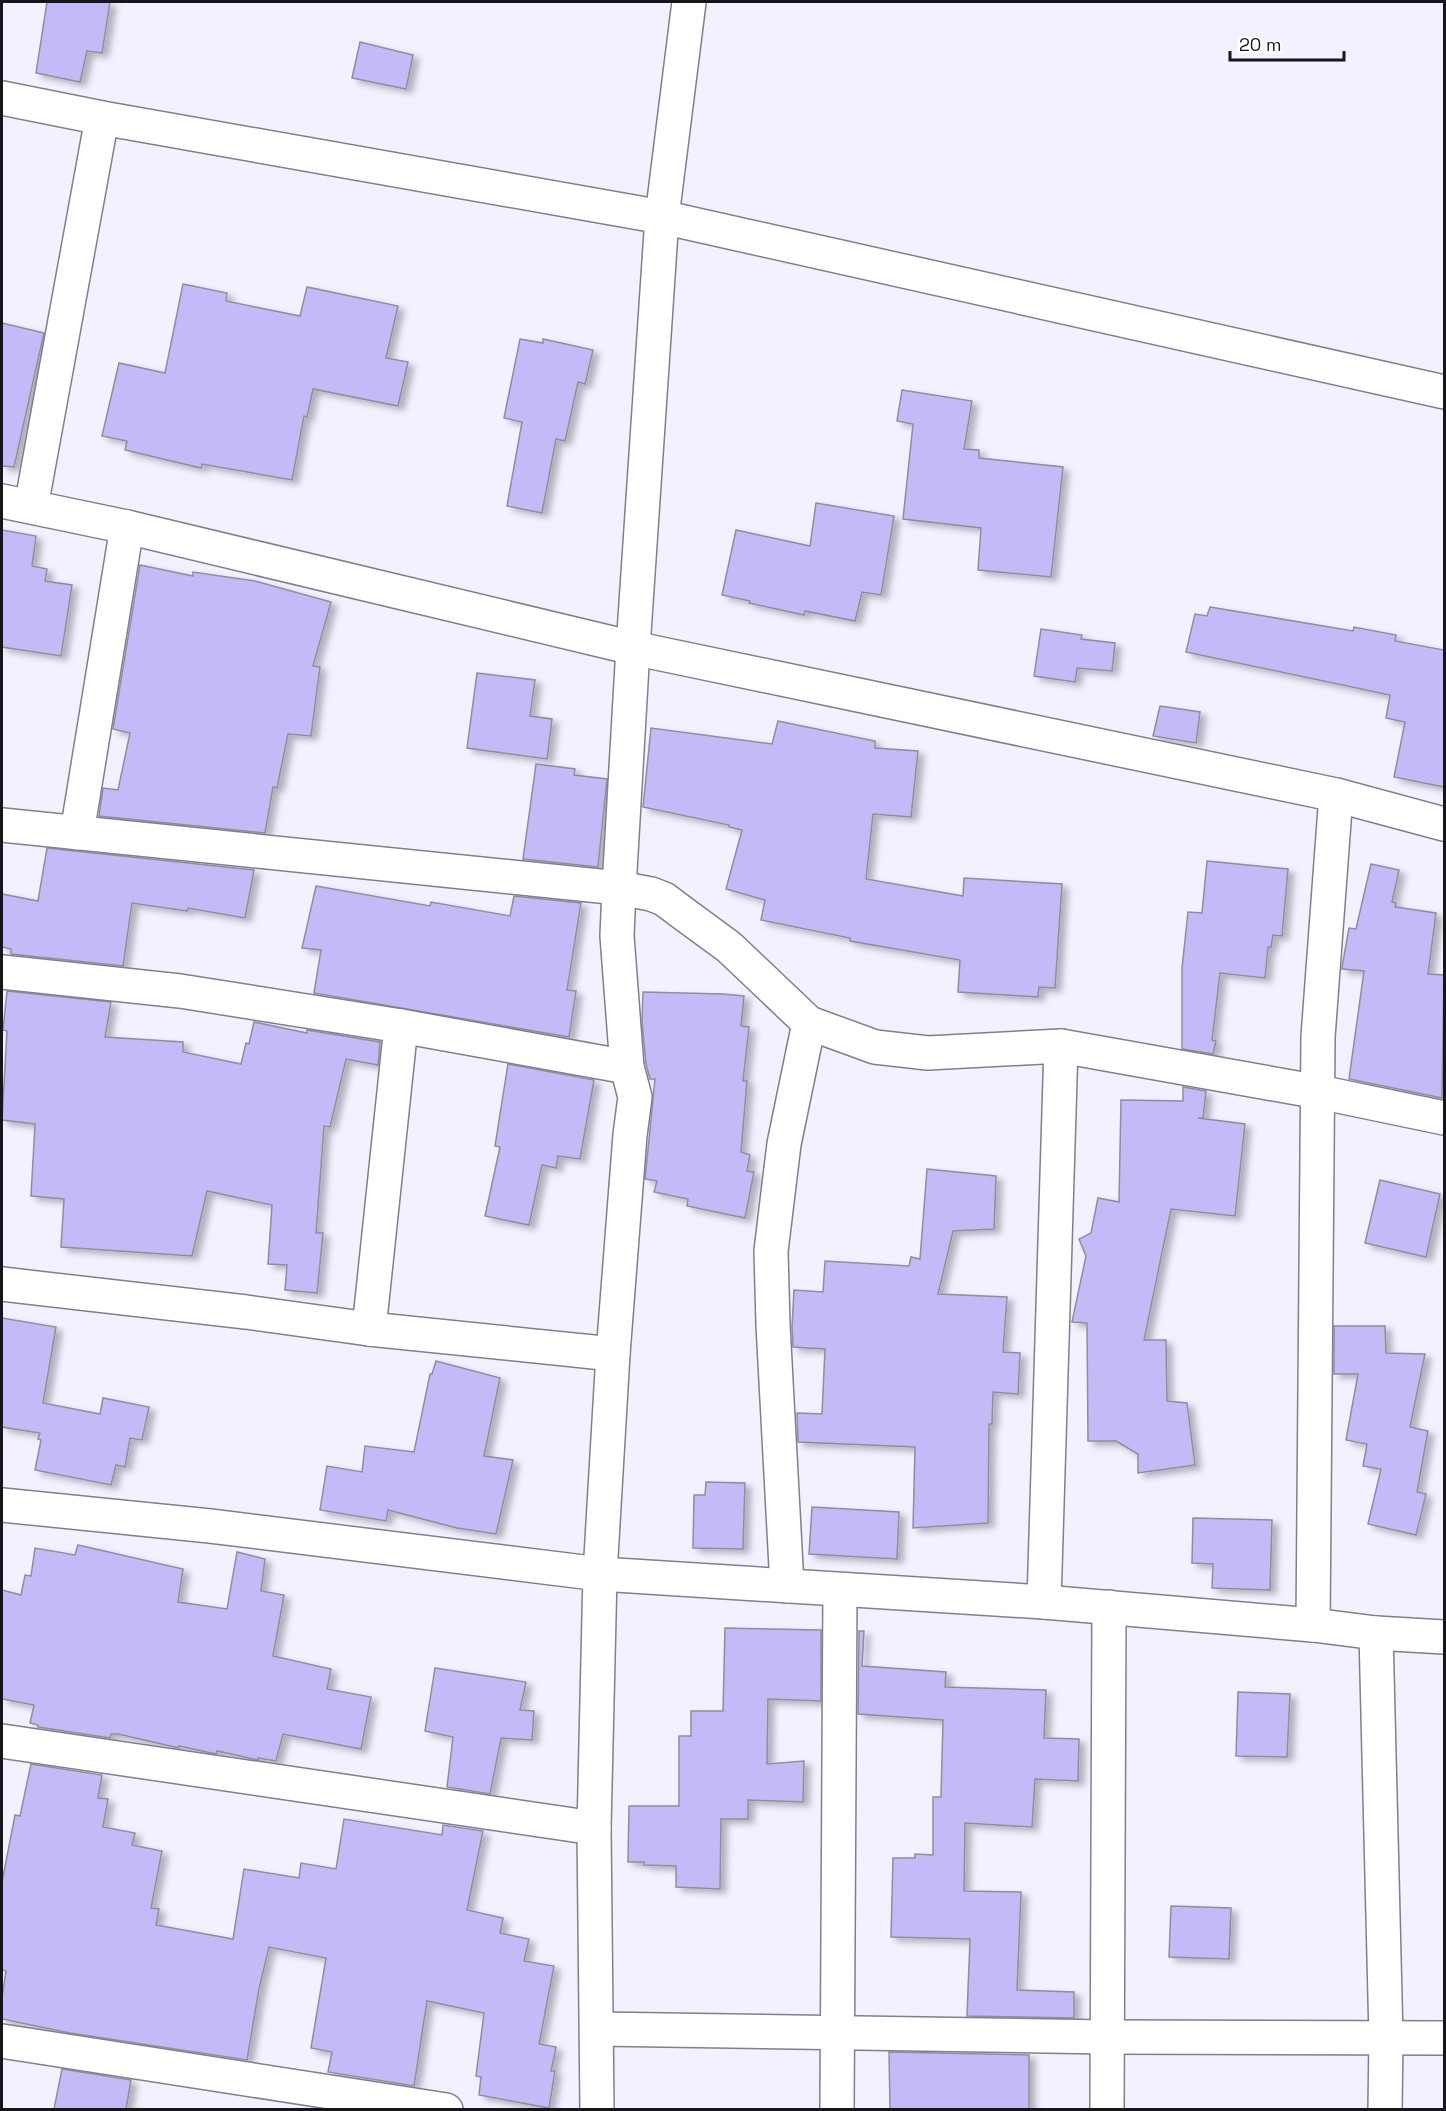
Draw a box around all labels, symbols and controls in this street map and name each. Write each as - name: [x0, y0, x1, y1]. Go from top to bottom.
- scale bar: [1230, 24, 1344, 62]
- text: 20 m: [1239, 33, 1282, 56]

